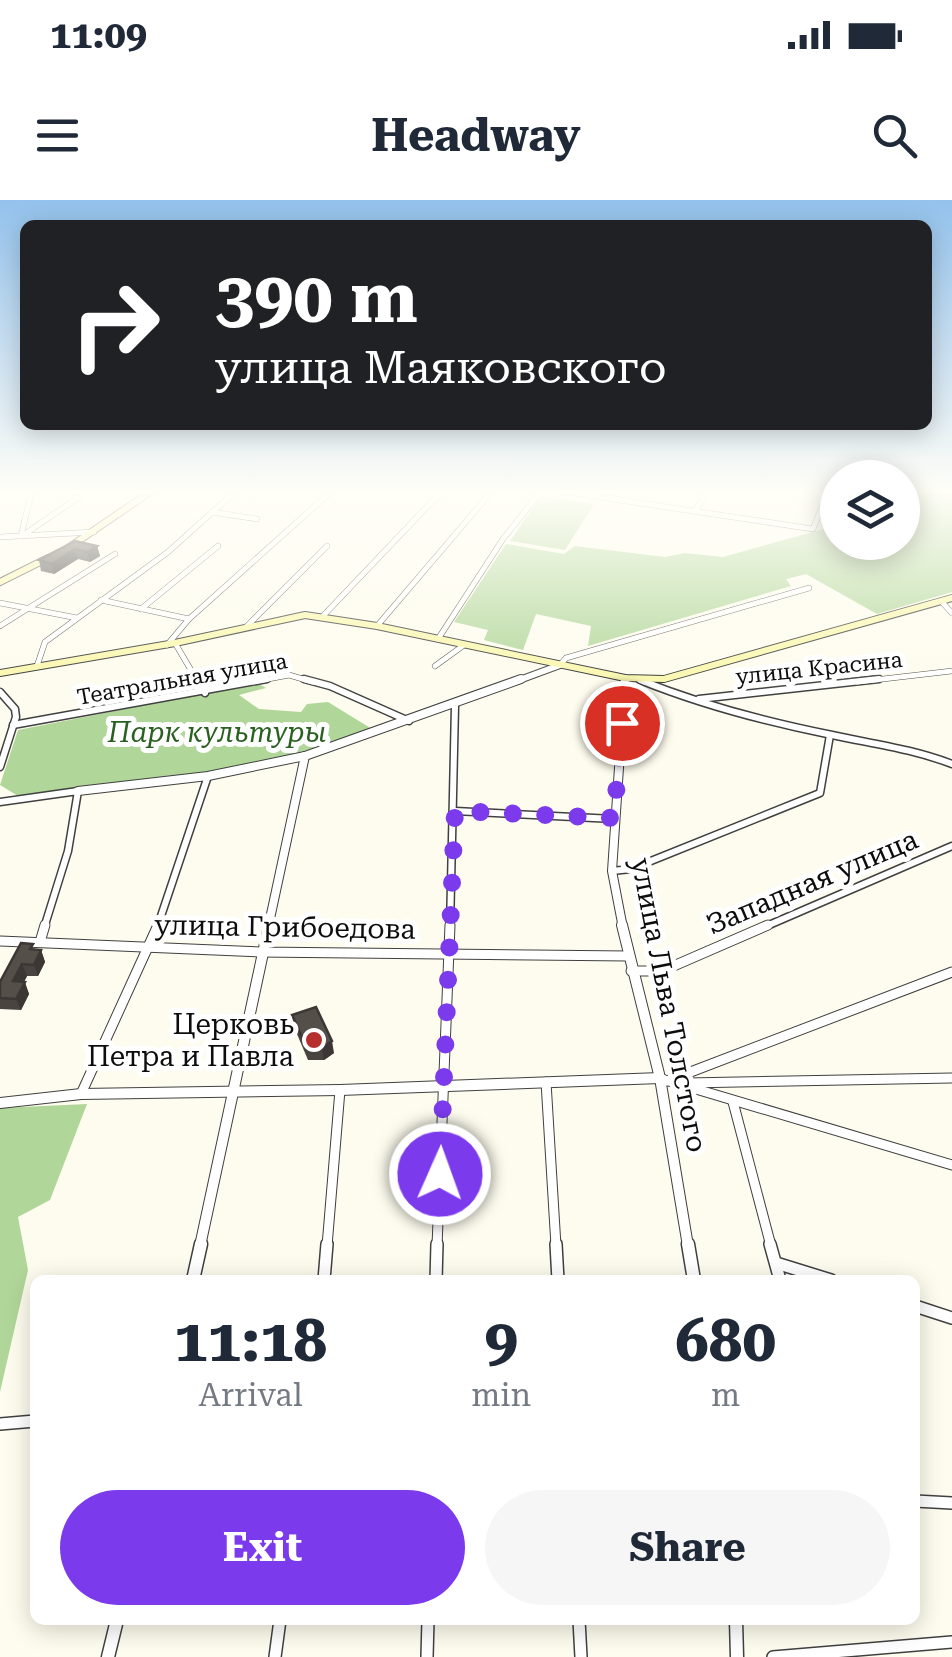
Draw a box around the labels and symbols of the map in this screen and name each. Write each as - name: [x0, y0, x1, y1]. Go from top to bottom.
- street label: улица Красина: [734, 647, 904, 689]
- street label: Театральная улица: [75, 648, 289, 710]
- pin: [580, 681, 665, 766]
- park label: Парк культуры: [107, 716, 326, 749]
- street label: Западная улица: [701, 823, 923, 941]
- street label: улица Льва Толстого: [624, 855, 714, 1155]
- street label: улица Грибоедова: [154, 908, 416, 946]
- place label: Церковь Петра и Павла: [87, 1008, 294, 1073]
- marker: Церковь Петра и Павла: [303, 1029, 325, 1051]
- position arrow: [388, 1122, 492, 1226]

